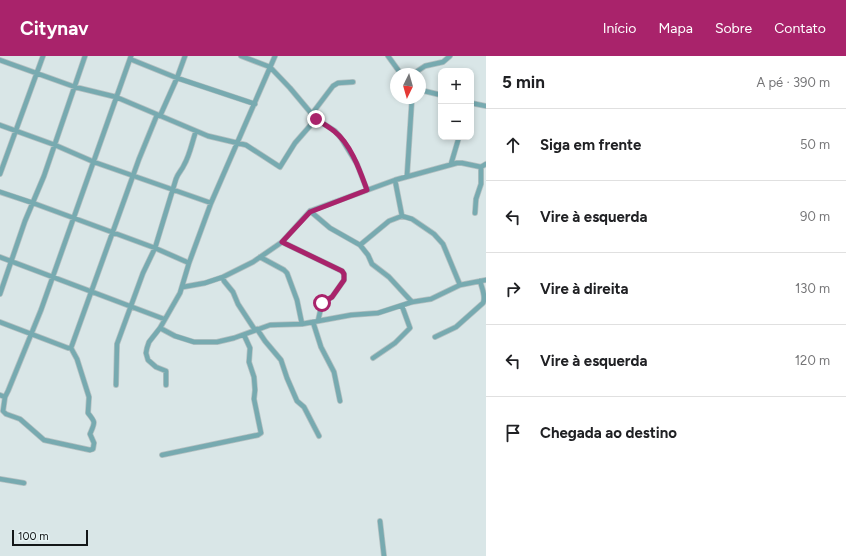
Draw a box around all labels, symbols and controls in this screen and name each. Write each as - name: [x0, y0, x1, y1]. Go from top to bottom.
- text: Citynav: [20, 17, 89, 40]
- text: Início: [603, 20, 636, 37]
- text: Mapa: [658, 20, 693, 37]
- text: Sobre: [715, 20, 752, 37]
- text: Contato: [774, 20, 826, 37]
- north arrow: [390, 68, 426, 104]
- map controls: [438, 68, 474, 140]
- button: +: [438, 68, 474, 104]
- text: 5 min: [502, 72, 545, 92]
- text: A pé · 390 m: [756, 75, 830, 90]
- button: −: [438, 104, 474, 140]
- route end: [307, 110, 325, 128]
- icon: ahead: [502, 134, 524, 156]
- text: Siga em frente: [540, 136, 641, 154]
- text: 50 m: [800, 137, 830, 152]
- icon: left: [502, 206, 524, 228]
- text: Vire à esquerda: [540, 208, 647, 226]
- text: 90 m: [800, 209, 830, 224]
- icon: right: [502, 278, 524, 300]
- text: Vire à direita: [540, 280, 629, 298]
- text: 130 m: [795, 281, 830, 296]
- route start: [313, 294, 331, 312]
- icon: left: [502, 350, 524, 372]
- text: Vire à esquerda: [540, 352, 647, 370]
- text: 120 m: [795, 353, 830, 368]
- icon: arrive: [502, 422, 524, 444]
- text: Chegada ao destino: [540, 424, 677, 442]
- scale bar: [12, 528, 88, 547]
- text: 100 m: [18, 530, 49, 543]

